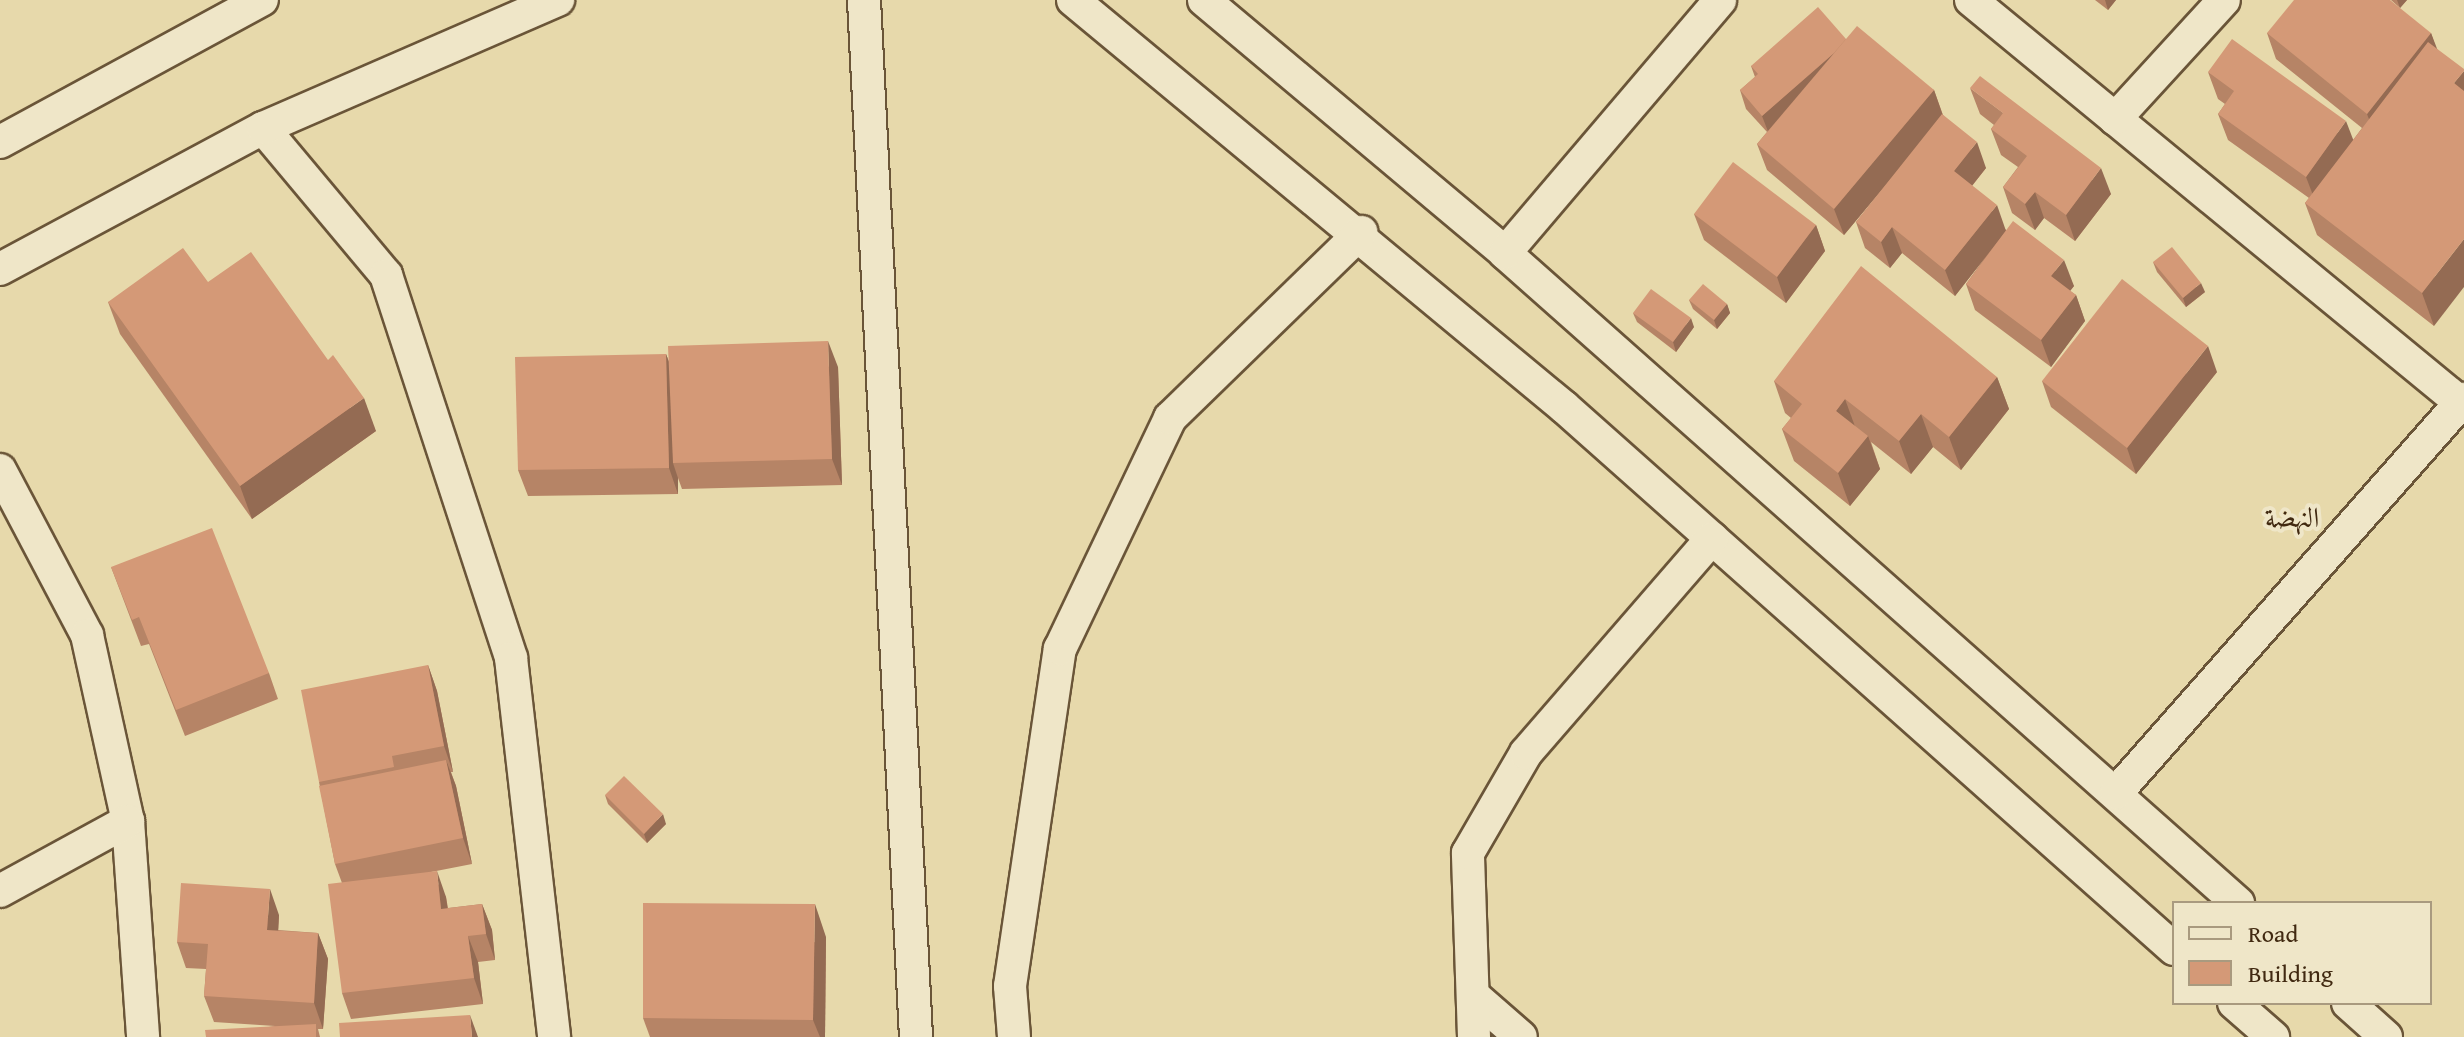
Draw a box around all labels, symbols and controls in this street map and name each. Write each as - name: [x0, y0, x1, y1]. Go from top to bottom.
- district label: النهضة: [2265, 500, 2319, 534]
- legend: [2172, 901, 2432, 1005]
- text: Road: [2248, 916, 2298, 951]
- text: Building: [2248, 956, 2333, 991]

